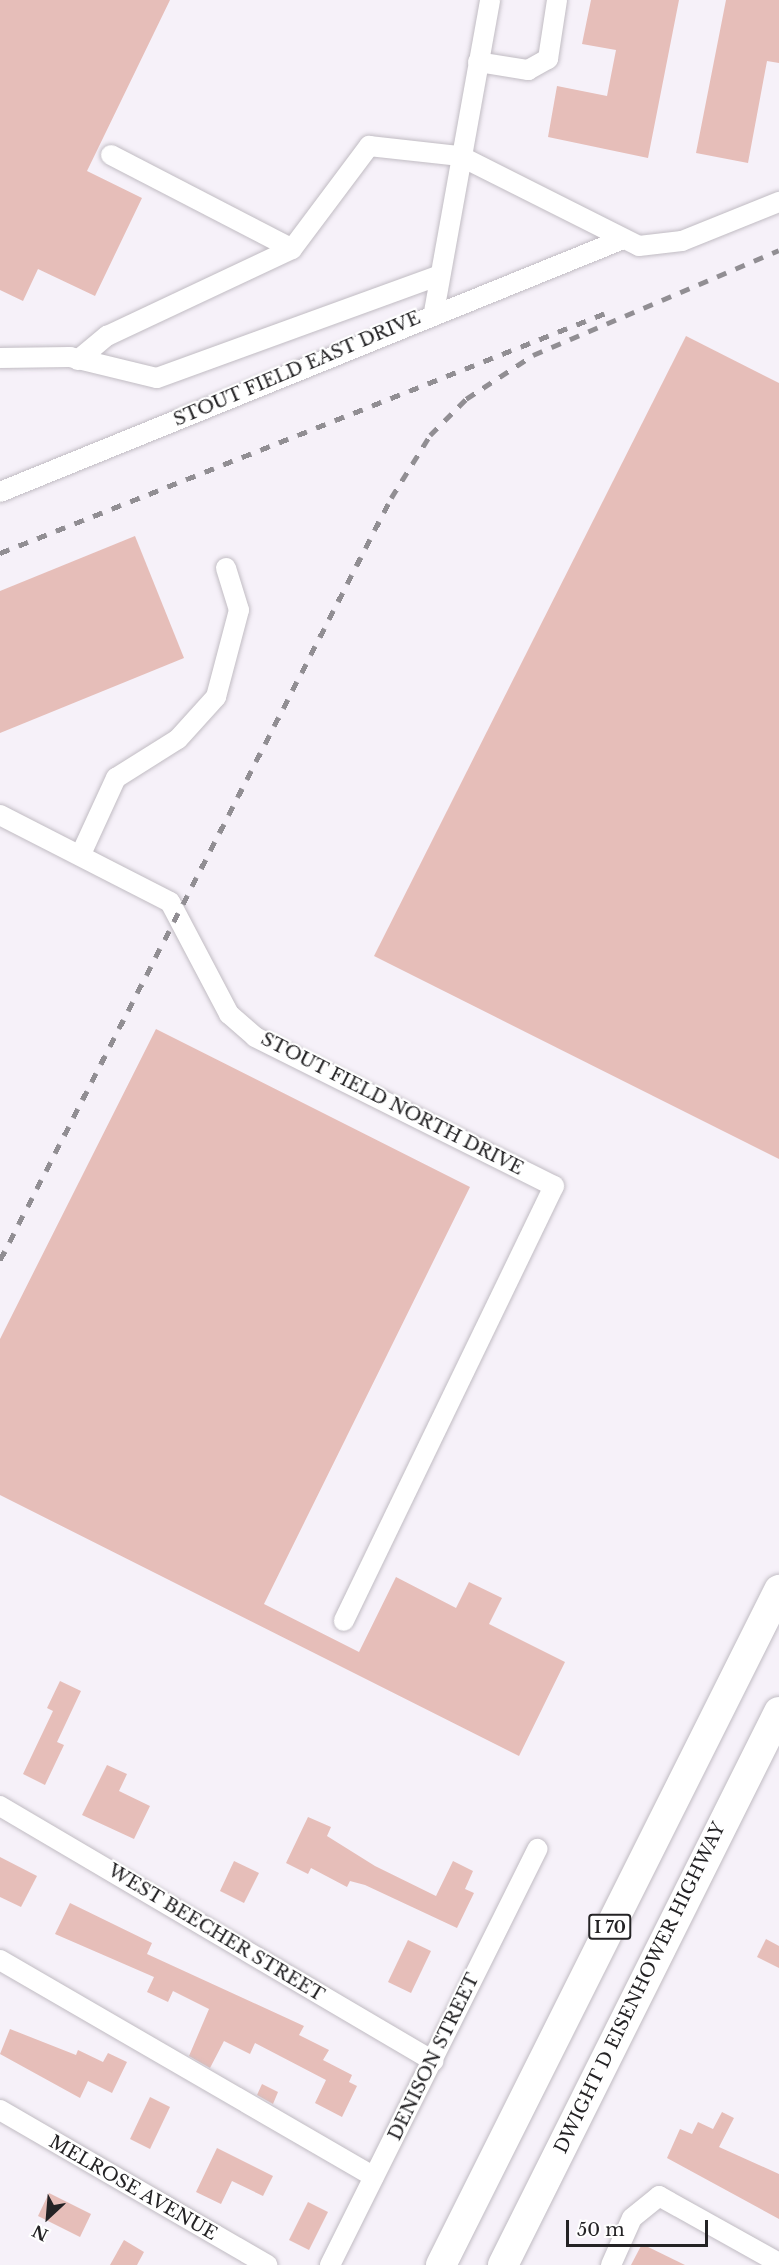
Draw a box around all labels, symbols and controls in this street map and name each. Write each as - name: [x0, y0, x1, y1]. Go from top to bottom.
- street label: STOUT FIELD EAST DRIVE: [170, 307, 424, 431]
- street label: STOUT FIELD NORTH DRIVE: [257, 1028, 527, 1180]
- street label: DWIGHT D EISENHOWER HIGHWAY: [550, 1818, 730, 2158]
- street label: WEST BEECHER STREET: [104, 1860, 328, 2006]
- road number: I 70: [588, 1914, 632, 1940]
- street label: DENISON STREET: [384, 1970, 484, 2144]
- street label: MELROSE AVENUE: [45, 2131, 221, 2245]
- north arrow: [18, 2187, 78, 2247]
- scale bar: [569, 2208, 712, 2246]
- text: 50 m: [577, 2219, 625, 2241]
- text: N: [29, 2221, 51, 2245]

